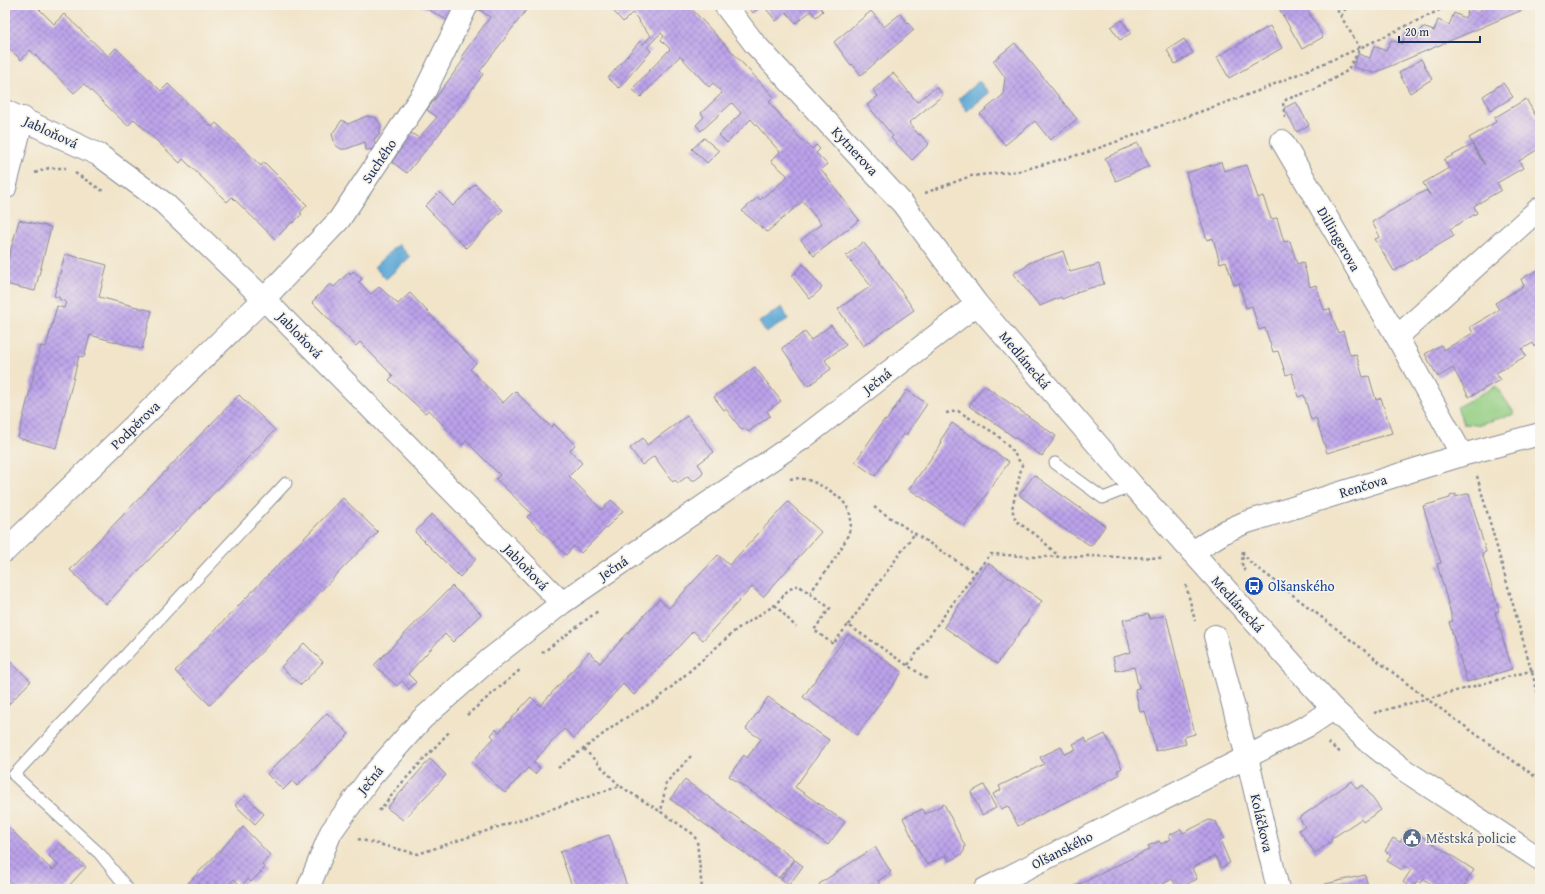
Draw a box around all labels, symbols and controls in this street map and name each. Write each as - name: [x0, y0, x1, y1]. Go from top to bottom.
- scale bar: [1399, 18, 1480, 44]
- text: 20 m: [1405, 23, 1429, 40]
- street label: Jabloňová: [19, 110, 82, 153]
- street label: Kytnerova: [827, 122, 883, 180]
- street label: Suchého: [357, 135, 401, 187]
- street label: Dillingerova: [1312, 203, 1366, 275]
- street label: Jabloňová: [271, 306, 327, 363]
- street label: Medlánecká: [995, 327, 1055, 394]
- street label: Ječná: [857, 363, 896, 400]
- street label: Podpěrova: [106, 396, 165, 454]
- street label: Renčova: [1337, 469, 1390, 503]
- street label: Jabloňová: [497, 538, 553, 595]
- street label: Ječná: [593, 551, 632, 586]
- street label: Medlánecká: [1207, 571, 1269, 637]
- bus stop icon: Olšanského: [1243, 575, 1265, 597]
- place label: Olšanského: [1268, 576, 1335, 596]
- street label: Ječná: [351, 761, 388, 800]
- street label: Koláčkova: [1246, 792, 1278, 854]
- street label: Olšanského: [1028, 826, 1096, 874]
- public building icon: Městská policie: [1401, 827, 1423, 849]
- place label: Městská policie: [1426, 828, 1517, 848]

